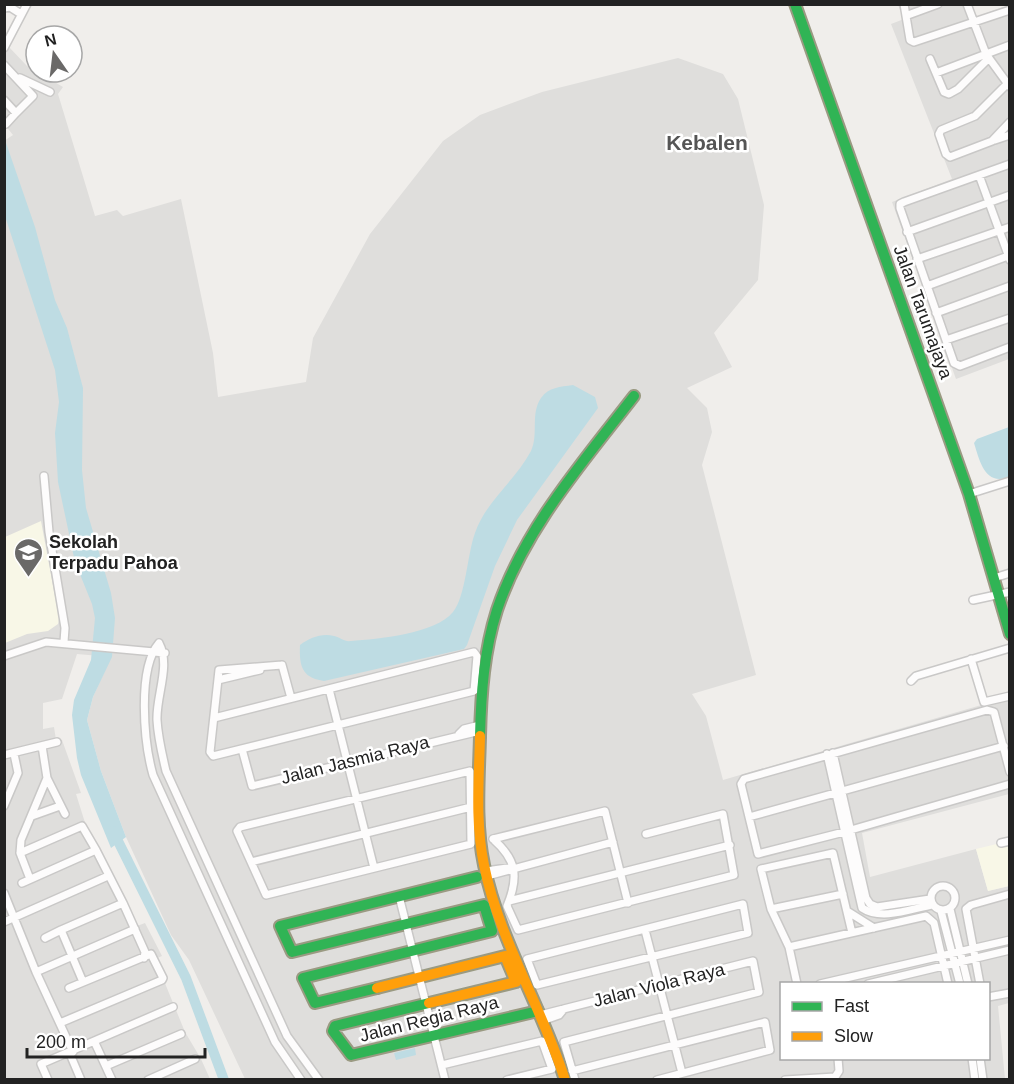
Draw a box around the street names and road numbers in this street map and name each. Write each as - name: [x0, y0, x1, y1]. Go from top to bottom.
- street label: Jalan Tarumajaya: [890, 242, 957, 382]
- street label: Jalan Jasmia Raya: [279, 732, 432, 788]
- street label: Jalan Viola Raya: [591, 959, 728, 1011]
- street label: Jalan Regia Raya: [358, 992, 501, 1046]

